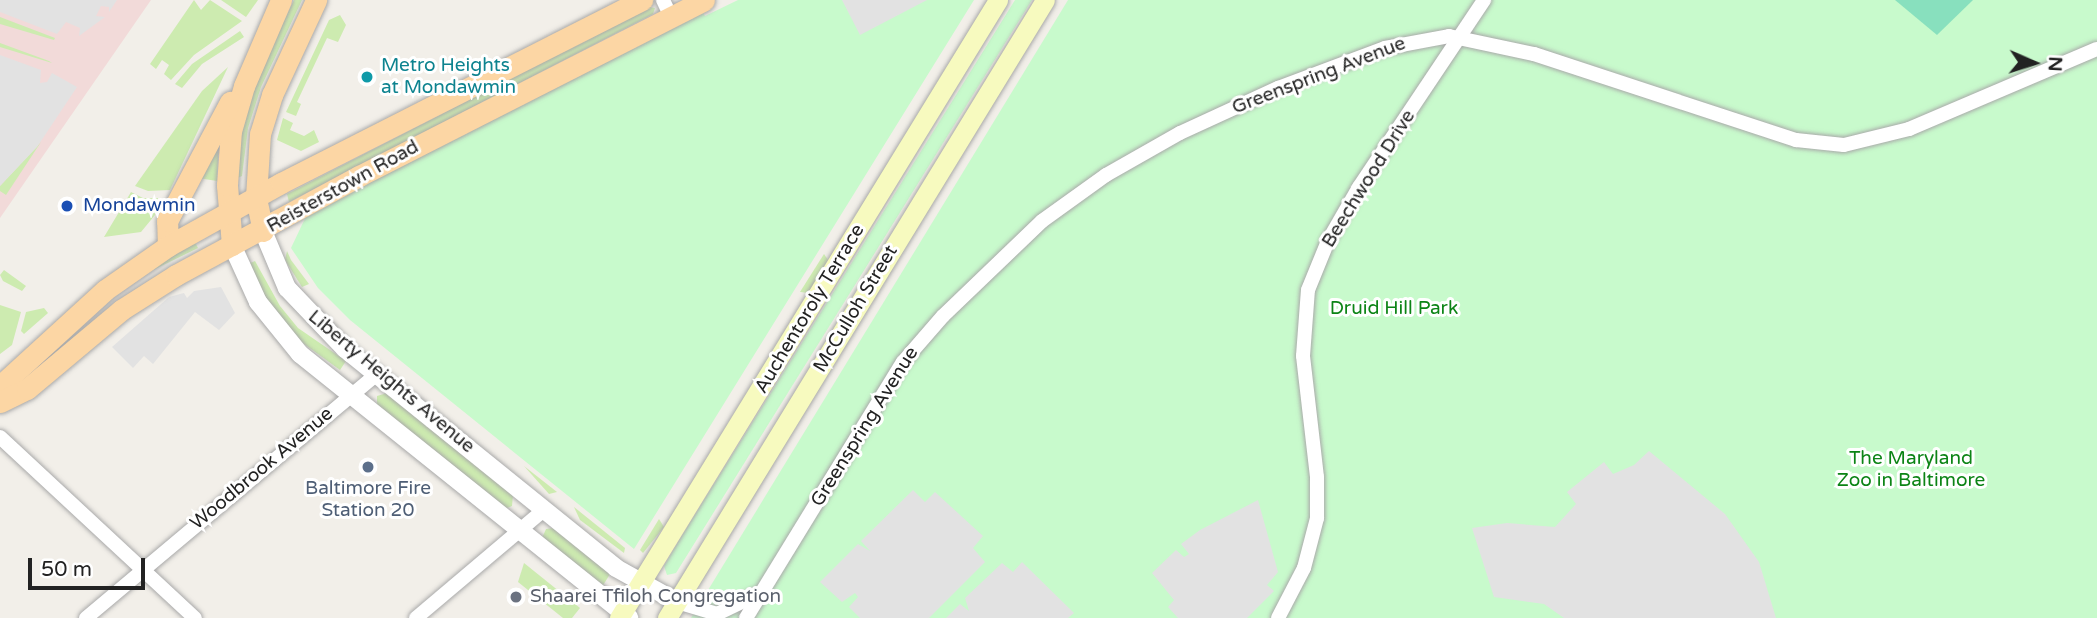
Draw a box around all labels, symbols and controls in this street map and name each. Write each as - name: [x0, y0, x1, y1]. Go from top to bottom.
- north arrow: [1999, 28, 2069, 98]
- street label: Greenspring Avenue: [1229, 32, 1409, 120]
- place label: Metro Heights at Mondawmin: [381, 55, 516, 99]
- text: N: [2044, 56, 2066, 72]
- marker: Metro Heights at Mondawmin: [359, 69, 375, 85]
- street label: Beechwood Drive: [1318, 106, 1420, 252]
- street label: Reisterstown Road: [263, 136, 423, 238]
- place label: Mondawmin: [83, 195, 195, 217]
- marker: Mondawmin: [57, 196, 77, 216]
- street label: Auchentoroly Terrace: [750, 220, 870, 398]
- street label: McCulloh Street: [809, 241, 903, 377]
- park label: Druid Hill Park: [1330, 298, 1458, 320]
- street label: Liberty Heights Avenue: [303, 306, 479, 458]
- street label: Greenspring Avenue: [807, 343, 923, 511]
- street label: Woodbrook Avenue: [186, 403, 338, 535]
- park label: The Maryland Zoo in Baltimore: [1837, 448, 1985, 492]
- marker: Baltimore Fire Station 20: [360, 459, 376, 475]
- place label: Baltimore Fire Station 20: [305, 478, 431, 522]
- scale bar: [32, 544, 149, 588]
- text: 50 m: [41, 557, 92, 582]
- place label: Shaarei Tfiloh Congregation: [530, 586, 781, 608]
- marker: Shaarei Tfiloh Congregation: [508, 589, 524, 605]

